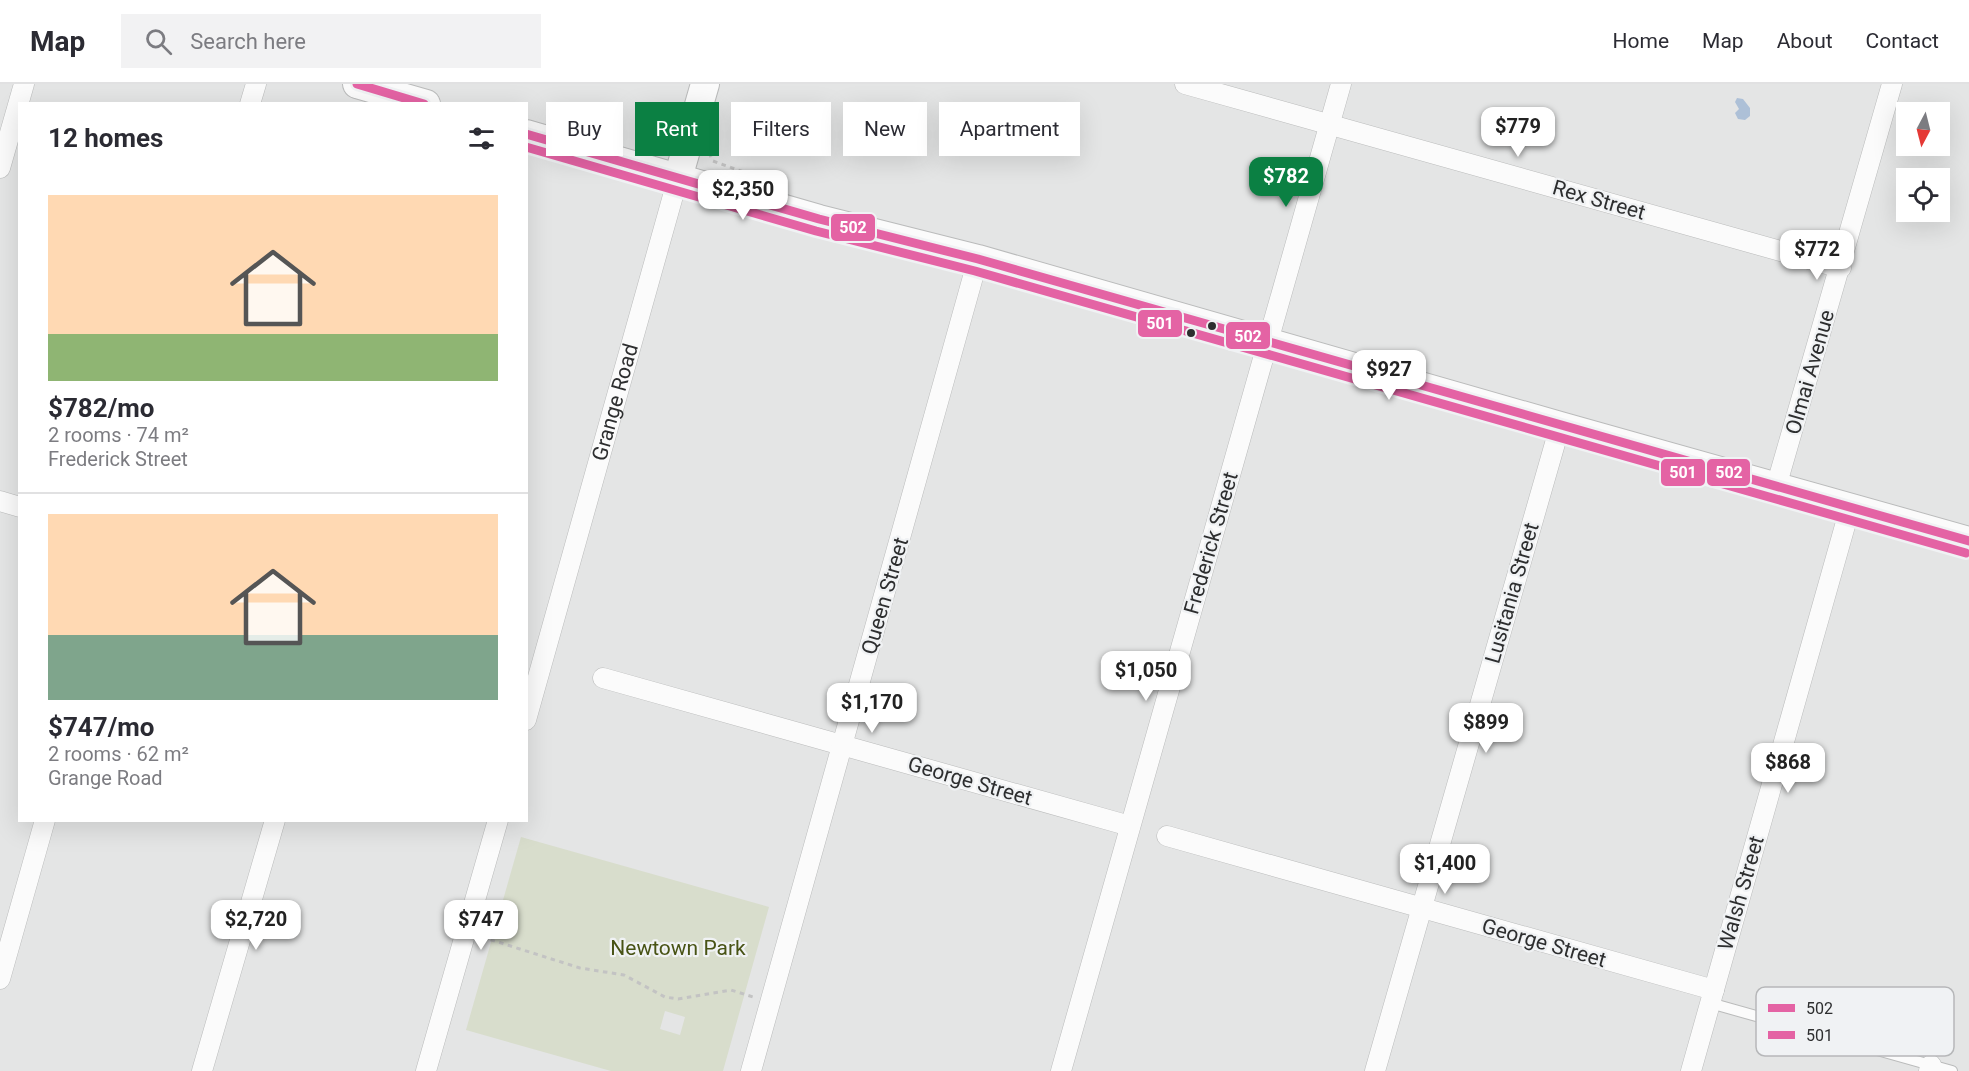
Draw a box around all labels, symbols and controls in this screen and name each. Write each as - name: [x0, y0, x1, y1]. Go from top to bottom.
- search box: [121, 14, 541, 68]
- text: Map: [30, 25, 85, 58]
- icon: search: [142, 25, 175, 58]
- text: Search here: [190, 29, 306, 54]
- text: Home: [1613, 29, 1669, 53]
- text: Map: [1702, 29, 1744, 53]
- text: About: [1777, 29, 1833, 53]
- text: Contact: [1866, 29, 1939, 53]
- chip: Buy: [546, 102, 623, 156]
- chip: Rent: [635, 102, 719, 156]
- chip: Filters: [731, 102, 831, 156]
- chip: New: [843, 102, 927, 156]
- chip: Apartment: [939, 102, 1080, 156]
- north arrow: [1896, 102, 1950, 156]
- map controls: [1896, 102, 1950, 222]
- pin: $779: [1482, 107, 1554, 158]
- text: $779: [1495, 114, 1541, 138]
- icon: filters: [465, 122, 498, 155]
- text: 12 homes: [48, 123, 163, 153]
- pin: $782: [1250, 157, 1322, 208]
- text: $782: [1263, 164, 1309, 188]
- button: locate: [1896, 168, 1950, 222]
- pin: $2,350: [694, 170, 792, 221]
- street label: Rex Street: [1550, 175, 1648, 225]
- text: $2,350: [712, 177, 774, 201]
- line badge: 502: [830, 213, 876, 242]
- text: 502: [839, 218, 867, 237]
- pin: $772: [1781, 230, 1853, 281]
- icon: home: [219, 234, 327, 342]
- text: $772: [1794, 237, 1840, 261]
- street label: Olmai Avenue: [1781, 307, 1839, 437]
- line badge: 501: [1137, 309, 1183, 338]
- text: 501: [1146, 314, 1174, 333]
- unlabelled marker: [1206, 320, 1218, 332]
- line badge: 502: [1225, 321, 1271, 350]
- unlabelled marker: [1185, 327, 1197, 339]
- text: 502: [1234, 327, 1262, 346]
- street label: Grange Road: [587, 341, 643, 463]
- pin: $927: [1353, 350, 1425, 401]
- text: $927: [1366, 357, 1412, 381]
- text: $782/mo: [48, 393, 155, 423]
- text: 2 rooms · 74 m²: [48, 423, 189, 447]
- text: Frederick Street: [48, 447, 188, 471]
- line badge: 501: [1660, 458, 1706, 487]
- line badge: 502: [1706, 458, 1751, 487]
- text: 501: [1669, 463, 1697, 482]
- text: 502: [1715, 463, 1743, 482]
- street label: Frederick Street: [1179, 469, 1243, 617]
- street label: Lusitania Street: [1480, 520, 1544, 666]
- street label: Queen Street: [857, 535, 913, 657]
- icon: home: [219, 553, 327, 661]
- pin: $1,050: [1097, 651, 1195, 702]
- text: $1,050: [1115, 658, 1177, 682]
- pin: $1,170: [823, 683, 921, 734]
- text: $1,170: [841, 690, 903, 714]
- pin: $899: [1450, 703, 1522, 754]
- text: $899: [1463, 710, 1509, 734]
- text: $747/mo: [48, 712, 155, 742]
- text: 2 rooms · 62 m²: [48, 742, 189, 766]
- pin: $868: [1752, 743, 1824, 794]
- text: $868: [1765, 750, 1811, 774]
- street label: George Street: [905, 752, 1035, 810]
- text: Grange Road: [48, 766, 163, 790]
- street label: Walsh Street: [1713, 833, 1769, 953]
- pin: $1,400: [1396, 844, 1494, 895]
- text: $1,400: [1414, 851, 1476, 875]
- pin: $2,720: [207, 900, 305, 951]
- pin: $747: [445, 900, 517, 951]
- text: $2,720: [225, 907, 287, 931]
- text: $747: [458, 907, 504, 931]
- street label: George Street: [1479, 914, 1609, 972]
- park label: Newtown Park: [610, 936, 746, 960]
- legend: [1756, 987, 1954, 1056]
- text: 502: [1806, 999, 1833, 1018]
- text: 501: [1806, 1026, 1833, 1045]

